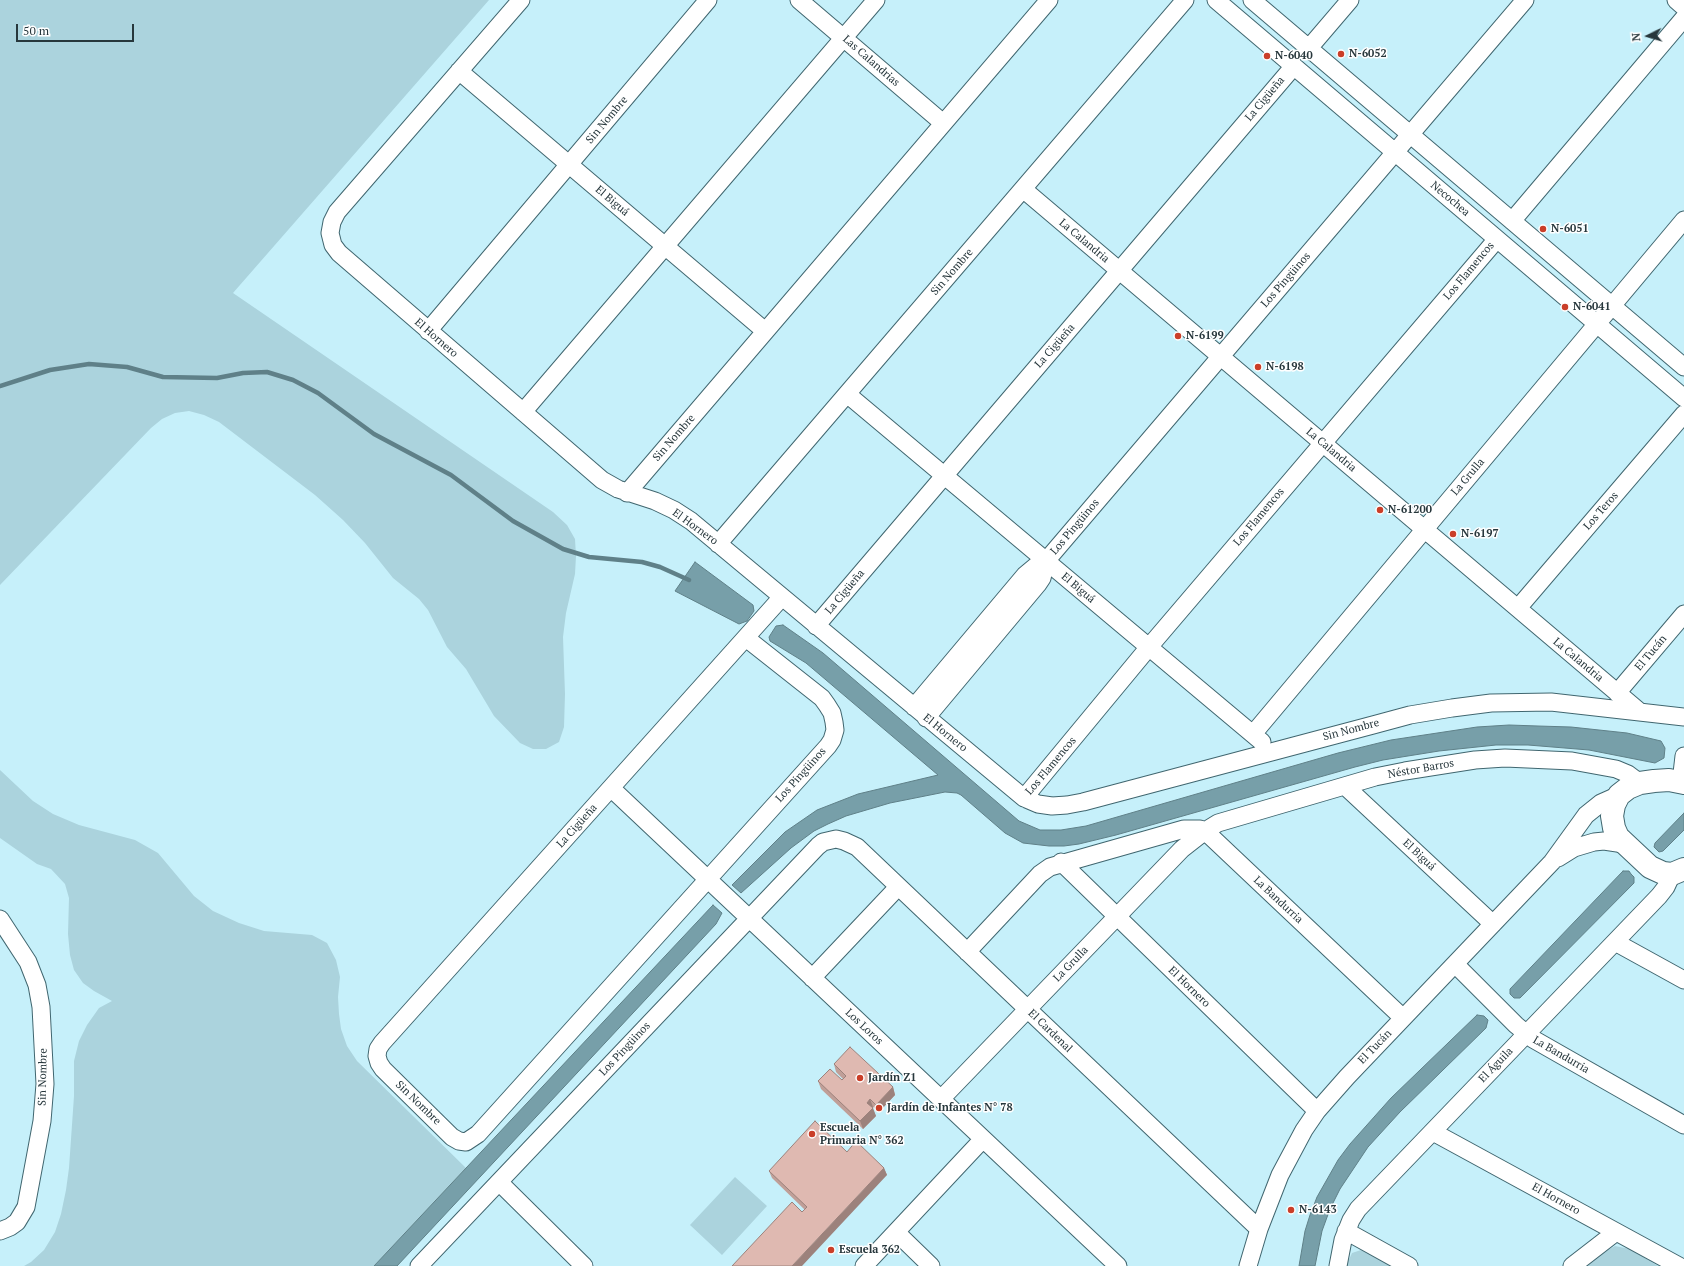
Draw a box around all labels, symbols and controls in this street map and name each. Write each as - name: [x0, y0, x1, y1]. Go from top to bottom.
- scale bar: [18, 16, 136, 42]
- north arrow: [1628, 16, 1668, 56]
- text: 50 m: [23, 23, 49, 38]
- text: N: [1629, 32, 1643, 42]
- street label: Las Calandrias: [840, 33, 902, 89]
- place label: N-6052: [1349, 47, 1387, 61]
- place label: N-6040: [1275, 49, 1313, 63]
- marker: N-6052: [1336, 49, 1346, 59]
- marker: N-6040: [1262, 51, 1272, 61]
- street label: La Cigüeña: [1242, 74, 1288, 124]
- street label: Sin Nombre: [583, 94, 631, 146]
- street label: Necochea: [1428, 179, 1472, 219]
- street label: El Biguá: [592, 183, 632, 219]
- street label: La Calandria: [1056, 216, 1112, 266]
- place label: N-6051: [1551, 222, 1589, 236]
- marker: N-6051: [1538, 224, 1548, 234]
- street label: Los Flamencos: [1441, 239, 1497, 303]
- street label: Sin Nombre: [928, 246, 976, 298]
- street label: Los Pingüinos: [1258, 250, 1314, 310]
- place label: N-6041: [1573, 300, 1611, 314]
- marker: N-6041: [1560, 302, 1570, 312]
- street label: El Hornero: [412, 316, 460, 360]
- street label: La Cigüeña: [1032, 321, 1078, 371]
- place label: N-6199: [1186, 329, 1224, 343]
- marker: N-6199: [1173, 331, 1183, 341]
- place label: N-6198: [1266, 360, 1304, 374]
- marker: N-6198: [1253, 362, 1263, 372]
- street label: Sin Nombre: [650, 412, 698, 464]
- street label: La Calandria: [1303, 425, 1359, 475]
- street label: La Grulla: [1449, 456, 1487, 498]
- street label: Los Flamencos: [1231, 485, 1287, 549]
- street label: Los Teros: [1581, 489, 1621, 533]
- street label: Los Pingüinos: [1048, 496, 1102, 558]
- place label: N-61200: [1388, 503, 1432, 517]
- marker: N-61200: [1375, 505, 1385, 515]
- street label: El Hornero: [670, 506, 720, 548]
- place label: N-6197: [1461, 527, 1499, 541]
- marker: N-6197: [1448, 529, 1458, 539]
- street label: La Cigüeña: [822, 567, 868, 617]
- street label: El Biguá: [1058, 570, 1098, 606]
- street label: El Tucán: [1632, 633, 1670, 673]
- street label: La Calandria: [1550, 635, 1606, 685]
- street label: El Hornero: [920, 711, 970, 755]
- street label: Sin Nombre: [1321, 716, 1381, 744]
- street label: Los Flamencos: [1023, 734, 1079, 798]
- street label: Los Pingüinos: [773, 745, 829, 805]
- street label: Néstor Barros: [1387, 757, 1455, 781]
- street label: La Cigüeña: [554, 801, 600, 851]
- street label: El Biguá: [1400, 836, 1438, 874]
- street label: La Bandurria: [1251, 874, 1305, 926]
- street label: La Grulla: [1051, 943, 1091, 985]
- street label: El Hornero: [1165, 964, 1213, 1010]
- street label: Los Loros: [842, 1006, 886, 1048]
- street label: El Cardenal: [1025, 1007, 1075, 1055]
- street label: Los Pingüinos: [597, 1019, 653, 1079]
- street label: El Tucán: [1356, 1027, 1394, 1067]
- street label: La Bandurria: [1530, 1034, 1592, 1076]
- street label: El Águila: [1476, 1045, 1516, 1085]
- street label: Sin Nombre: [36, 1048, 50, 1106]
- place label: Jardín Z1: [868, 1071, 916, 1085]
- marker: Jardín Z1: [855, 1073, 865, 1083]
- street label: Sin Nombre: [393, 1078, 443, 1128]
- place label: Jardín de Infantes N° 78: [887, 1101, 1013, 1115]
- marker: Jardín de Infantes N° 78: [874, 1103, 884, 1113]
- place label: Escuela Primaria N° 362: [820, 1121, 904, 1147]
- marker: Escuela Primaria N° 362: [807, 1129, 817, 1139]
- street label: El Hornero: [1530, 1180, 1582, 1218]
- place label: N-6143: [1299, 1203, 1337, 1217]
- marker: N-6143: [1286, 1205, 1296, 1215]
- place label: Escuela 362: [839, 1243, 900, 1257]
- marker: Escuela 362: [826, 1245, 836, 1255]

